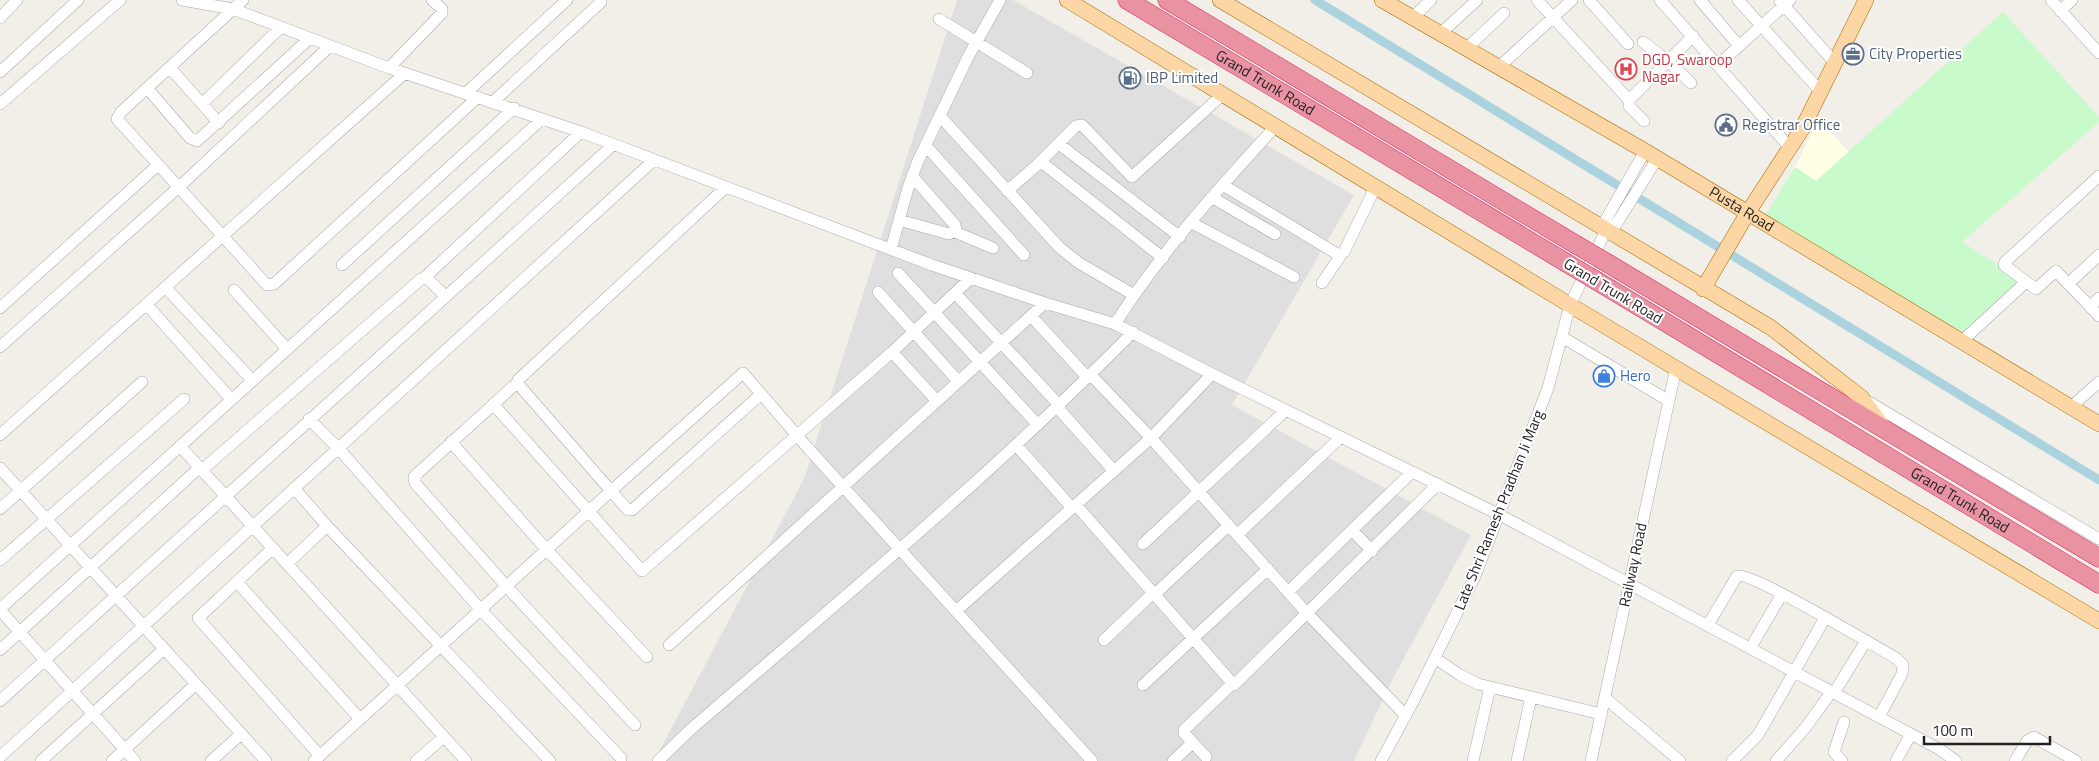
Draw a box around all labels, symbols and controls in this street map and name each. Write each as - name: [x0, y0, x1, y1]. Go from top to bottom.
- office icon: City Properties: [1841, 42, 1865, 66]
- place label: City Properties: [1869, 42, 1962, 65]
- street label: Grand Trunk Road: [1211, 44, 1319, 121]
- place label: DGD, Swaroop Nagar: [1642, 48, 1733, 88]
- hospital icon: DGD, Swaroop Nagar: [1614, 57, 1638, 81]
- fuel station icon: IBP Limited: [1118, 66, 1142, 90]
- place label: IBP Limited: [1146, 66, 1218, 89]
- public building icon: Registrar Office: [1714, 113, 1738, 137]
- place label: Registrar Office: [1742, 113, 1840, 136]
- street label: Pusta Road: [1705, 180, 1779, 237]
- street label: Grand Trunk Road: [1559, 252, 1667, 329]
- shop icon: Hero: [1592, 364, 1616, 388]
- place label: Hero: [1620, 364, 1651, 387]
- street label: Late Shri Ramesh Pradhan Ji Marg: [1448, 406, 1549, 613]
- street label: Grand Trunk Road: [1906, 461, 2014, 538]
- street label: Railway Road: [1612, 521, 1653, 609]
- scale bar: [1924, 714, 2050, 746]
- text: 100 m: [1932, 719, 1973, 742]

